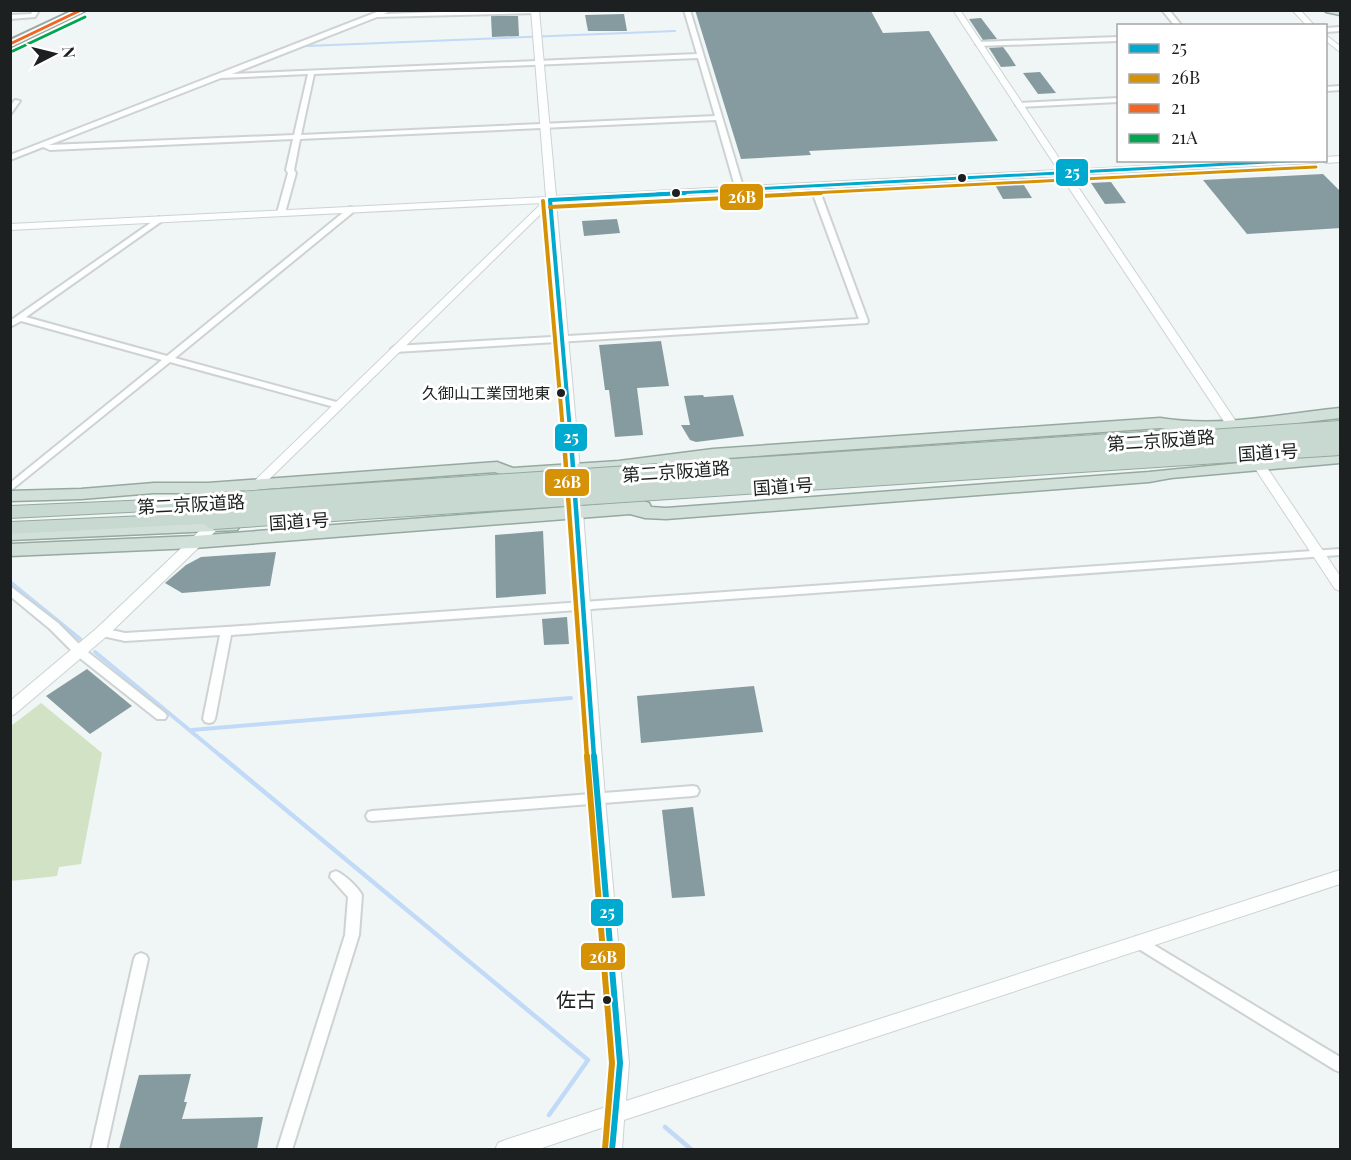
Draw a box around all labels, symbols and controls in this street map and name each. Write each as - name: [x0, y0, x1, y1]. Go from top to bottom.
- north arrow: [24, 24, 84, 84]
- legend: [1117, 24, 1327, 162]
- text: 25: [1171, 35, 1187, 59]
- text: N: [58, 45, 81, 60]
- text: 26B: [1171, 65, 1200, 89]
- text: 21: [1171, 95, 1187, 119]
- text: 21A: [1171, 125, 1198, 149]
- line badge: 25: [1055, 158, 1089, 187]
- text: 25: [1064, 161, 1080, 182]
- unlabelled marker: [956, 172, 968, 184]
- line badge: 26B: [719, 183, 764, 211]
- text: 26B: [728, 186, 756, 207]
- unlabelled marker: [670, 187, 682, 199]
- place label: 久御山工業団地東: [422, 382, 550, 403]
- marker: 久御山工業団地東: [555, 387, 567, 399]
- line badge: 25: [554, 423, 588, 452]
- street label: 第二京阪道路: [1106, 424, 1216, 456]
- text: 25: [563, 426, 579, 447]
- street label: 国道1号: [1237, 438, 1299, 466]
- street label: 第二京阪道路: [621, 455, 731, 487]
- line badge: 26B: [544, 468, 590, 497]
- text: 26B: [553, 471, 581, 492]
- street label: 国道1号: [752, 472, 814, 500]
- street label: 第二京阪道路: [136, 489, 246, 519]
- street label: 国道1号: [268, 507, 330, 535]
- line badge: 25: [590, 898, 624, 927]
- text: 25: [599, 901, 615, 922]
- line badge: 26B: [580, 942, 626, 971]
- text: 26B: [589, 946, 617, 967]
- place label: 佐古: [556, 985, 596, 1012]
- marker: 佐古: [601, 994, 613, 1006]

